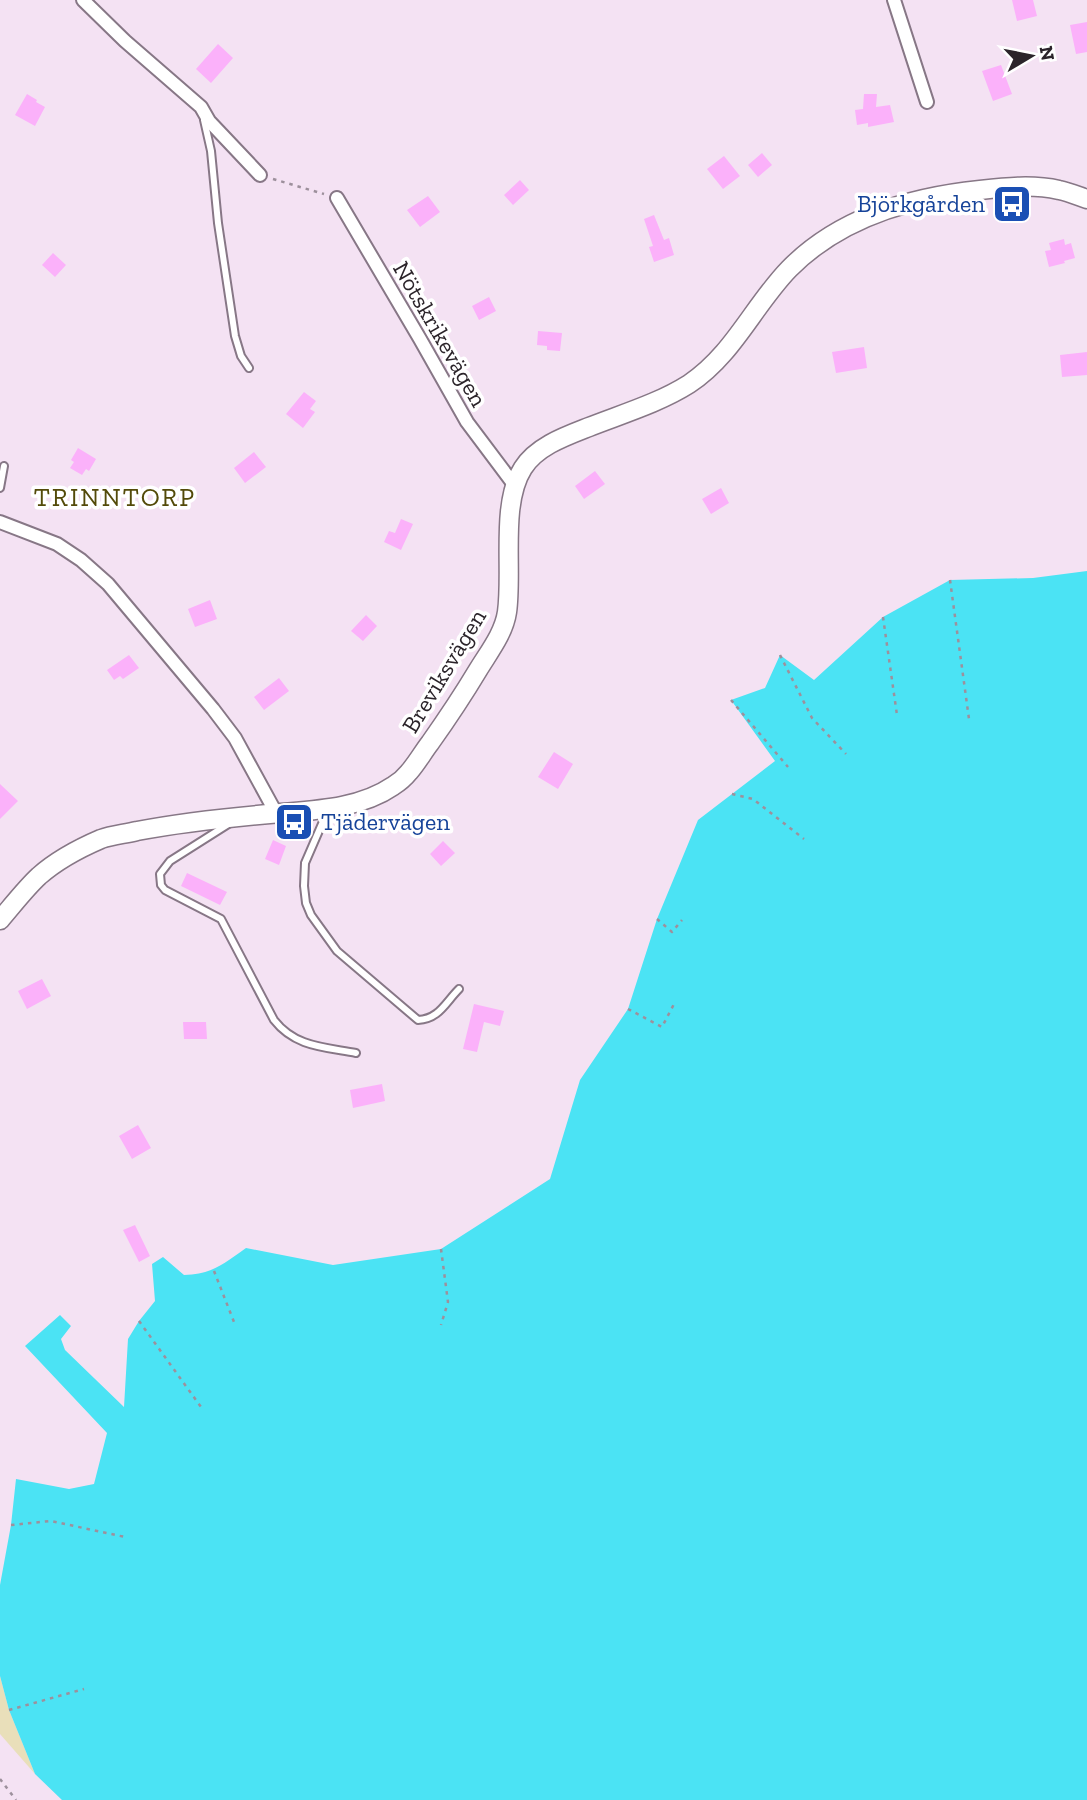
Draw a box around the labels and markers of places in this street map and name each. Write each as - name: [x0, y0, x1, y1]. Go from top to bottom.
- bus stop icon: Björkgården: [991, 183, 1033, 225]
- place label: Björkgården: [857, 189, 985, 218]
- bus stop icon: Tjädervägen: [273, 801, 315, 843]
- place label: Tjädervägen: [321, 807, 450, 836]

